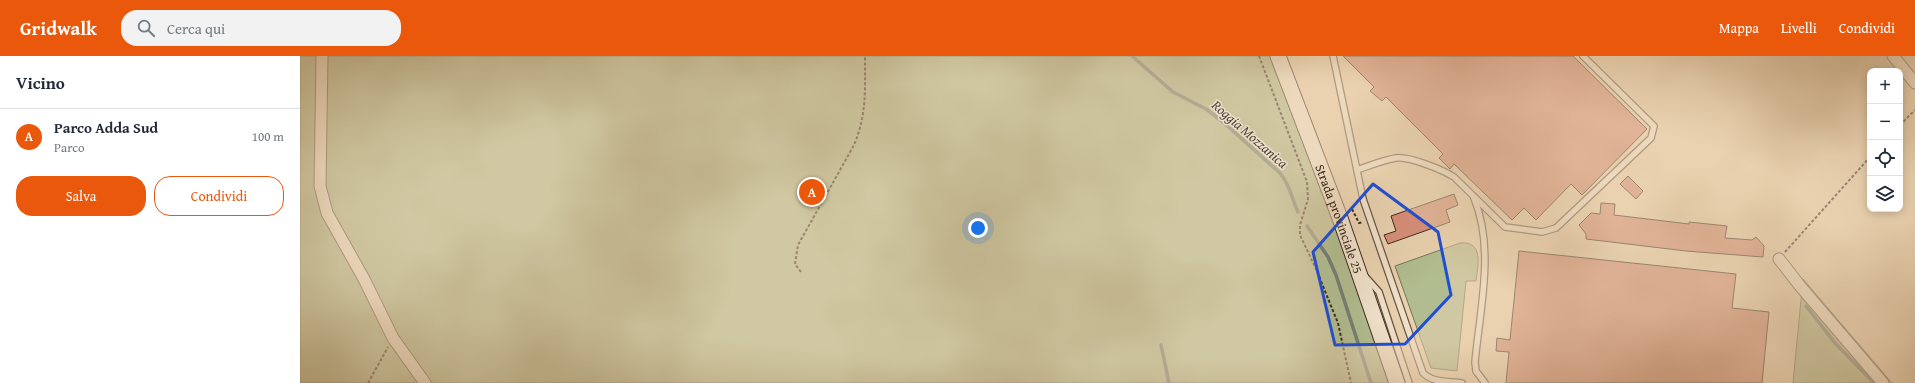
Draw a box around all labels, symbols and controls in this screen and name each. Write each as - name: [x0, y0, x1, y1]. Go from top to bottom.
- search box: [121, 10, 401, 46]
- text: Gridwalk: [20, 14, 97, 42]
- icon: search: [135, 17, 157, 39]
- text: Cerca qui: [167, 18, 225, 39]
- text: Mappa: [1719, 18, 1759, 38]
- text: Livelli: [1781, 18, 1817, 38]
- text: Condividi: [1839, 18, 1895, 38]
- map controls: [1867, 68, 1903, 212]
- button: +: [1867, 68, 1903, 104]
- text: Vicino: [16, 70, 65, 95]
- water label: Roggia Mozzanica: [1207, 95, 1293, 173]
- button: −: [1867, 104, 1903, 140]
- text: Parco Adda Sud: [54, 117, 158, 138]
- text: A: [25, 127, 33, 146]
- text: 100 m: [252, 127, 284, 146]
- text: Parco: [54, 138, 85, 157]
- button: locate: [1867, 140, 1903, 176]
- street label: Strada provinciale 25: [1310, 162, 1367, 276]
- button: Salva: [16, 176, 146, 216]
- button: Condividi: [154, 176, 284, 216]
- button: layers: [1867, 176, 1903, 212]
- pin: A: [799, 177, 825, 207]
- your location: [968, 218, 988, 238]

